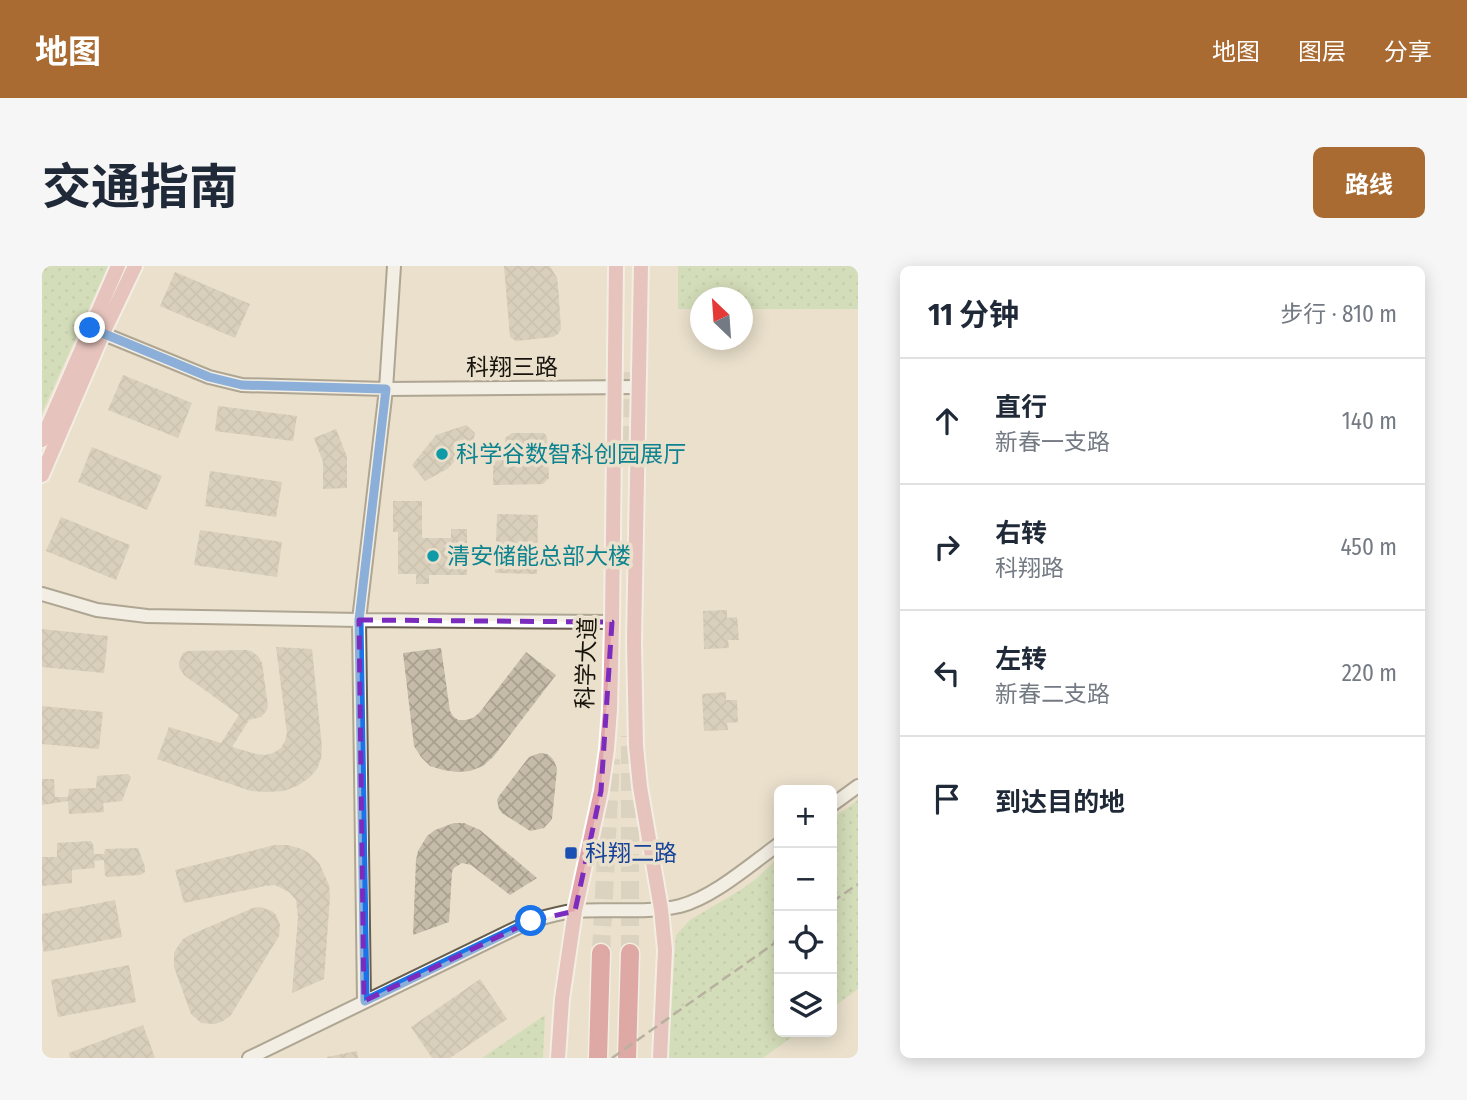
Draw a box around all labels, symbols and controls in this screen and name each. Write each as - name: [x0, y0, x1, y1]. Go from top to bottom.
- text: 地图: [35, 32, 101, 72]
- text: 地图: [1212, 38, 1260, 66]
- text: 图层: [1298, 38, 1346, 66]
- text: 分享: [1384, 38, 1432, 66]
- button: 路线: [1313, 147, 1425, 218]
- text: 交通指南: [42, 158, 238, 217]
- north arrow: [690, 287, 753, 350]
- text: 11 分钟: [928, 297, 1019, 333]
- text: 步行 · 810 m: [1280, 300, 1397, 328]
- route end: [74, 312, 105, 343]
- street label: 科翔三路: [466, 353, 558, 381]
- text: 直行: [995, 392, 1047, 423]
- icon: ahead: [928, 402, 966, 440]
- text: 140 m: [1342, 407, 1397, 435]
- text: 新春一支路: [995, 428, 1110, 456]
- place label: 科学谷数智科创园展厅: [456, 440, 686, 468]
- marker: 科学谷数智科创园展厅: [434, 446, 450, 462]
- text: 右转: [995, 518, 1047, 549]
- icon: right: [928, 528, 966, 566]
- text: 450 m: [1340, 533, 1397, 561]
- place label: 清安储能总部大楼: [447, 542, 631, 570]
- marker: 清安储能总部大楼: [425, 548, 441, 564]
- text: 科翔路: [995, 554, 1064, 582]
- street label: 科学大道: [570, 617, 602, 709]
- text: 左转: [995, 644, 1047, 675]
- icon: left: [928, 654, 966, 692]
- text: 220 m: [1342, 659, 1397, 687]
- text: 新春二支路: [995, 680, 1110, 708]
- icon: arrive: [928, 780, 966, 818]
- map controls: [774, 785, 837, 1037]
- button: +: [774, 785, 837, 848]
- text: 到达目的地: [995, 787, 1125, 818]
- place label: 科翔二路: [585, 839, 677, 867]
- marker: 科翔二路: [563, 845, 579, 861]
- button: −: [774, 848, 837, 911]
- route start: [515, 905, 546, 936]
- button: locate: [774, 911, 837, 974]
- button: layers: [774, 974, 837, 1037]

